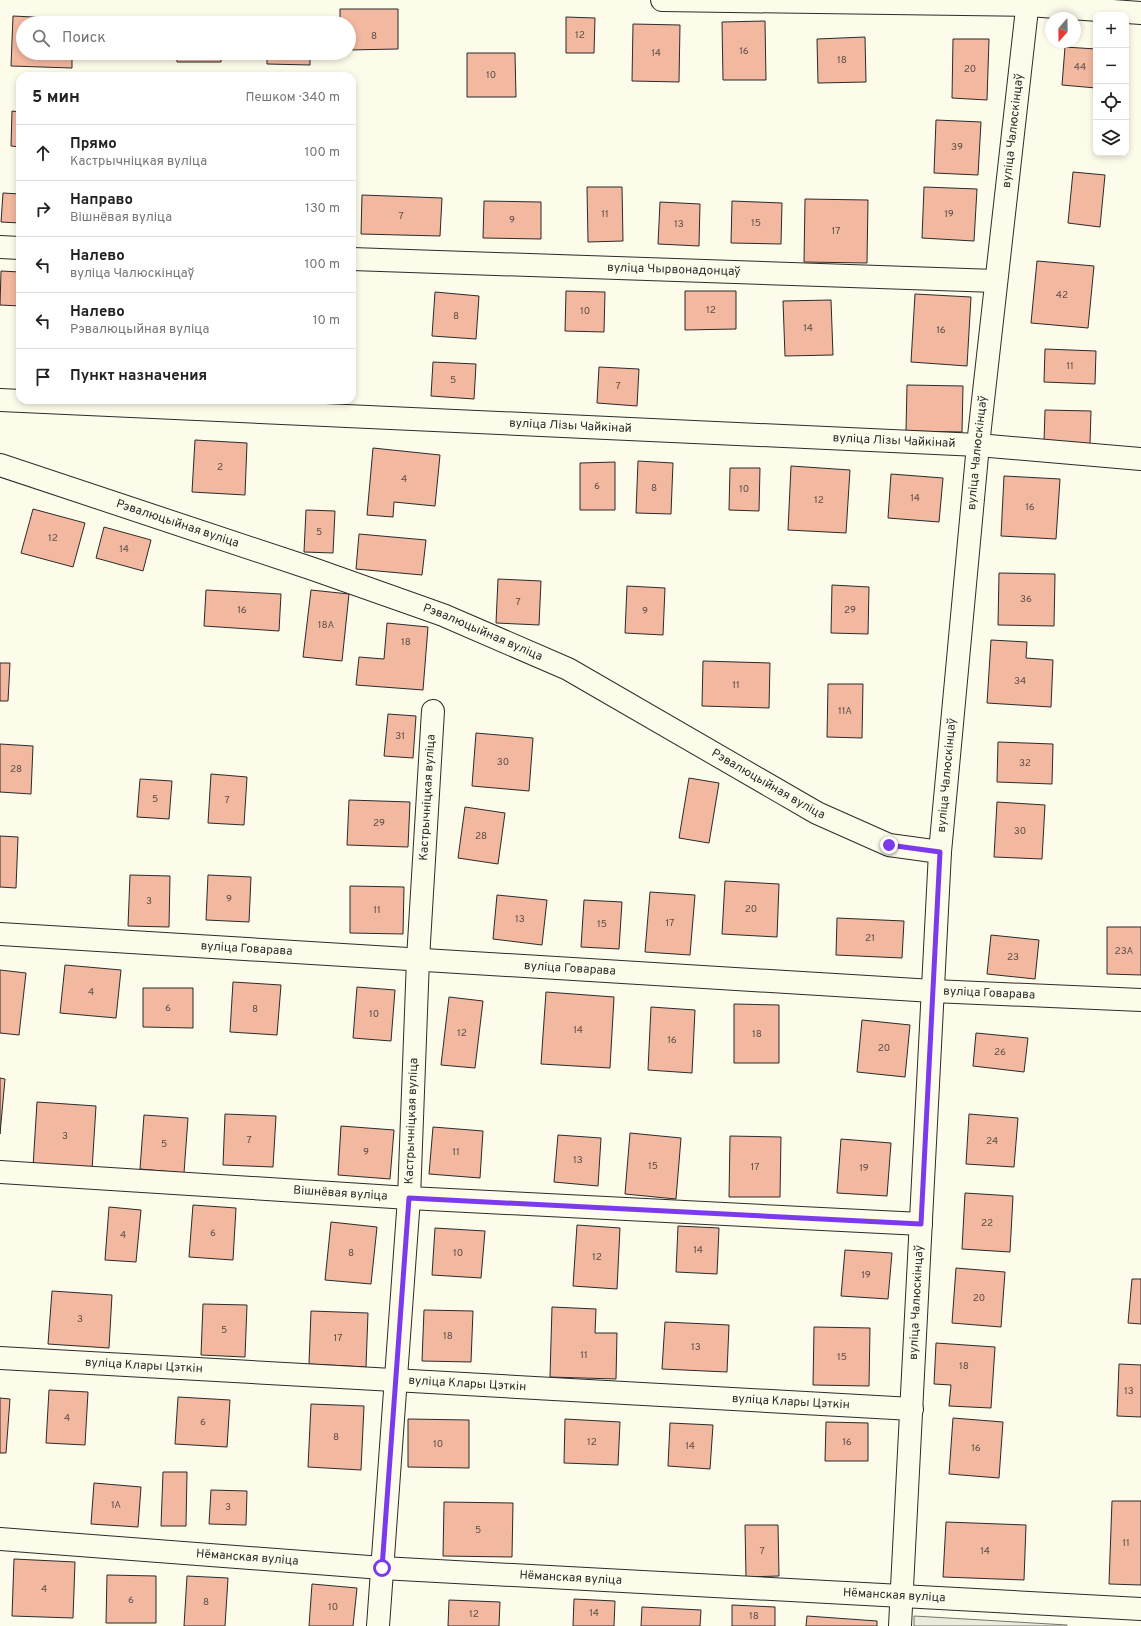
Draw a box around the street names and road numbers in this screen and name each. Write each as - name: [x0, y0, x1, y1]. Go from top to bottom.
- street label: вуліца Чалюскінцаў: [999, 73, 1028, 189]
- street label: вуліца Чырвонадонцаў: [607, 260, 741, 280]
- street label: вуліца Чалюскінцаў: [964, 395, 991, 511]
- street label: вуліца Лізы Чайкінай: [509, 415, 632, 437]
- street label: вуліца Лізы Чайкінай: [832, 430, 956, 452]
- street label: Рэвалюцыйная вуліца: [114, 496, 241, 552]
- street label: Рэвалюцыйная вуліца: [420, 600, 545, 665]
- street label: вуліца Чалюскінцаў: [934, 717, 960, 833]
- street label: Кастрычніцкая вуліца: [416, 734, 440, 861]
- street label: Рэвалюцыйная вуліца: [708, 746, 827, 823]
- street label: вуліца Говарава: [200, 938, 293, 960]
- street label: вуліца Говарава: [524, 958, 616, 980]
- street label: вуліца Говарава: [943, 983, 1036, 1003]
- street label: Кастрычніцкая вуліца: [402, 1058, 422, 1185]
- street label: Вішнёвая вуліца: [293, 1183, 388, 1205]
- street label: вуліца Чалюскінцаў: [906, 1245, 928, 1360]
- street label: вуліца Клары Цэткін: [84, 1355, 203, 1377]
- street label: вуліца Клары Цэткін: [408, 1373, 527, 1395]
- street label: вуліца Клары Цэткін: [731, 1391, 850, 1414]
- street label: Нёманская вуліца: [195, 1546, 299, 1570]
- street label: Нёманская вуліца: [519, 1567, 622, 1589]
- street label: Нёманская вуліца: [842, 1585, 946, 1606]

